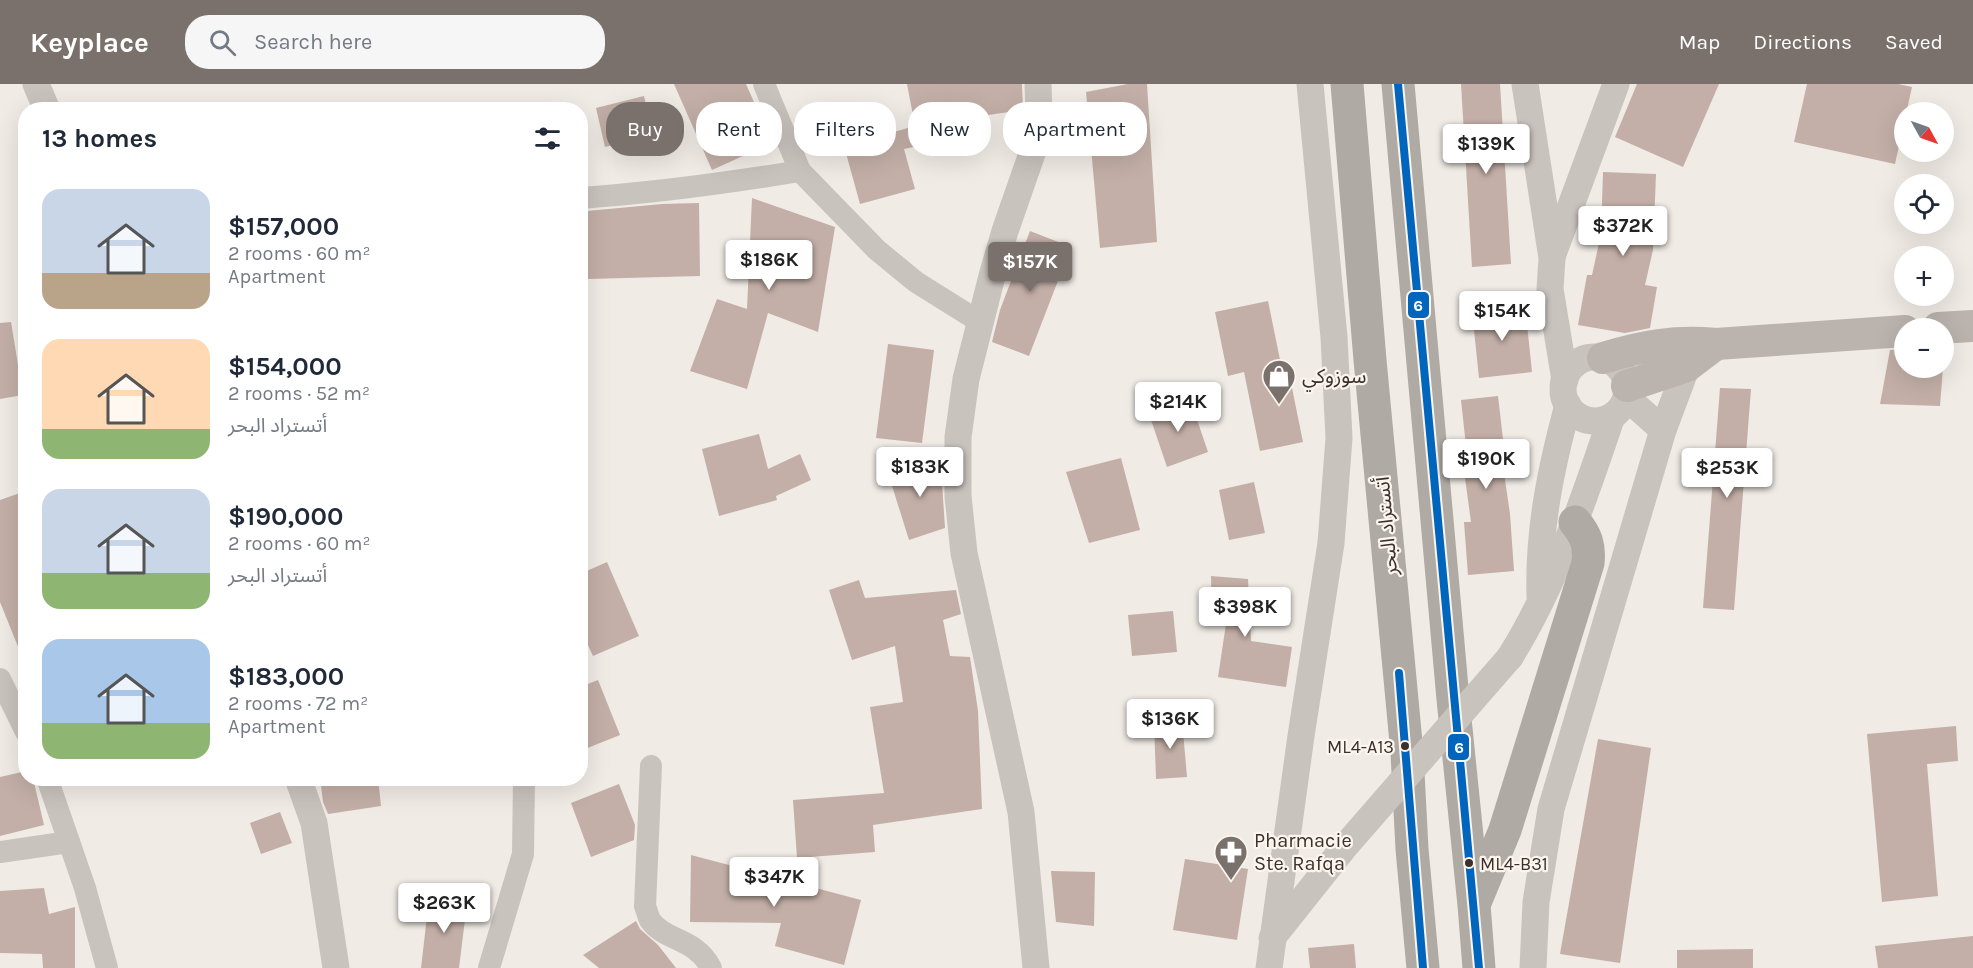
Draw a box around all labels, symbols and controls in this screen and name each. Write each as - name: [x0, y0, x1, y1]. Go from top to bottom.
- search box: [185, 15, 605, 69]
- text: Keyplace: [30, 26, 149, 59]
- icon: search: [206, 26, 239, 59]
- text: Search here: [254, 29, 372, 55]
- text: Map: [1679, 30, 1720, 54]
- text: Directions: [1753, 30, 1852, 54]
- text: Saved: [1885, 30, 1943, 54]
- chip: Buy: [606, 102, 684, 156]
- chip: Rent: [696, 102, 782, 156]
- chip: Filters: [794, 102, 896, 156]
- chip: New: [908, 102, 991, 156]
- chip: Apartment: [1003, 102, 1147, 156]
- north arrow: [1894, 102, 1954, 162]
- map controls: [1894, 102, 1954, 378]
- icon: filters: [531, 122, 564, 155]
- text: 13 homes: [42, 123, 157, 154]
- pin: $139K: [1444, 124, 1528, 175]
- text: $139K: [1457, 132, 1515, 155]
- button: locate: [1894, 174, 1954, 234]
- pin: $372K: [1581, 206, 1665, 257]
- text: $157,000: [228, 211, 339, 242]
- icon: home: [90, 213, 162, 285]
- text: $372K: [1592, 214, 1654, 237]
- pin: $186K: [727, 240, 811, 291]
- text: 2 rooms · 60 m²: [228, 242, 371, 265]
- pin: $157K: [988, 242, 1072, 293]
- button: +: [1894, 246, 1954, 306]
- text: $186K: [739, 248, 799, 271]
- text: $157K: [1002, 250, 1058, 273]
- text: Apartment: [228, 265, 326, 288]
- line badge: 6: [1407, 291, 1430, 319]
- pin: $154K: [1460, 291, 1544, 342]
- text: 6: [1413, 296, 1423, 315]
- text: $154K: [1473, 299, 1531, 322]
- button: −: [1894, 318, 1954, 378]
- text: $154,000: [228, 351, 342, 382]
- shop icon: سوزوكي: [1261, 358, 1297, 405]
- icon: home: [90, 363, 162, 435]
- place label: سوزوكي: [1302, 365, 1366, 392]
- text: 2 rooms · 52 m²: [228, 382, 370, 405]
- pin: $214K: [1136, 382, 1220, 433]
- text: $214K: [1149, 390, 1207, 413]
- text: أتستراد البحر: [228, 414, 327, 437]
- pin: $190K: [1444, 439, 1528, 490]
- pin: $183K: [878, 447, 962, 498]
- text: $190K: [1457, 447, 1515, 470]
- pin: $253K: [1685, 448, 1769, 499]
- text: $183K: [890, 455, 950, 478]
- text: $253K: [1695, 456, 1759, 479]
- street label: أتستراد البحر: [1370, 476, 1402, 577]
- text: $190,000: [228, 501, 343, 532]
- icon: home: [90, 513, 162, 585]
- text: 2 rooms · 60 m²: [228, 532, 371, 555]
- text: أتستراد البحر: [228, 564, 327, 587]
- pin: $398K: [1203, 587, 1287, 638]
- text: $398K: [1213, 595, 1277, 618]
- text: $183,000: [228, 661, 344, 692]
- icon: home: [90, 663, 162, 735]
- text: 2 rooms · 72 m²: [228, 692, 368, 715]
- pin: $136K: [1128, 699, 1212, 750]
- text: $136K: [1141, 707, 1199, 730]
- text: Apartment: [228, 715, 326, 738]
- line badge: 6: [1447, 733, 1470, 761]
- place label: ML4-A13: [1327, 736, 1394, 758]
- text: 6: [1454, 738, 1464, 757]
- marker: ML4-A13: [1399, 740, 1411, 752]
- place label: Pharmacie Ste. Rafqa: [1254, 829, 1352, 875]
- pharmacy icon: Pharmacie Ste. Rafqa: [1213, 834, 1249, 881]
- place label: ML4-B31: [1480, 853, 1548, 875]
- pin: $347K: [732, 857, 816, 908]
- marker: ML4-B31: [1463, 857, 1475, 869]
- text: $347K: [743, 865, 805, 888]
- pin: $263K: [402, 883, 486, 934]
- text: $263K: [412, 891, 476, 914]

